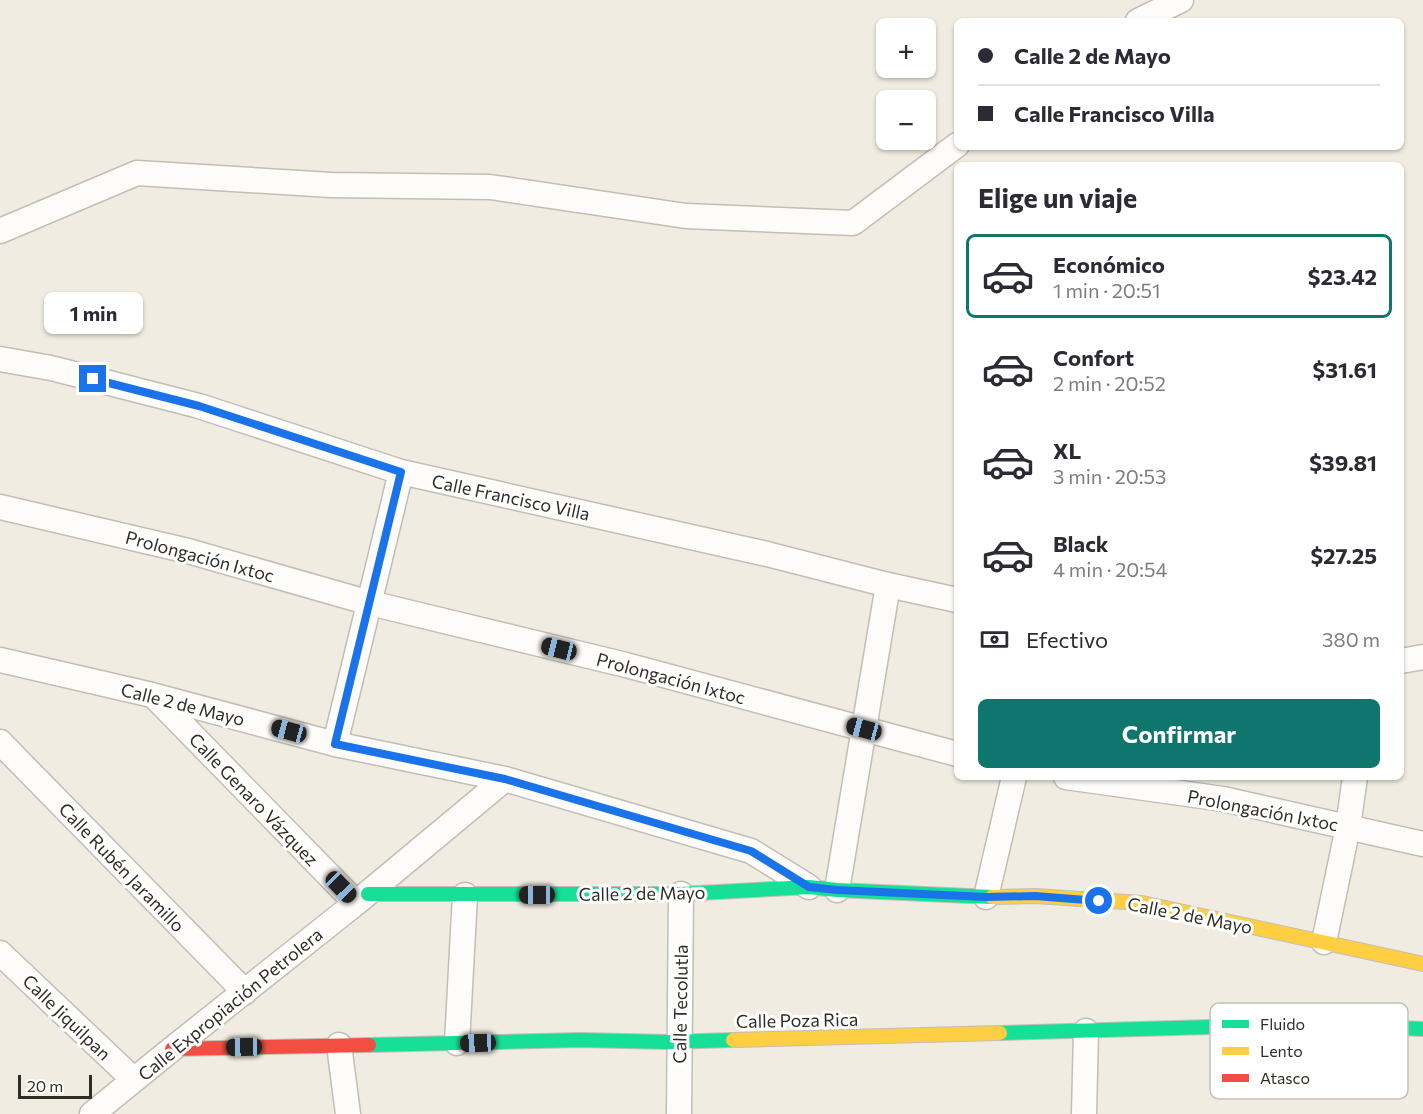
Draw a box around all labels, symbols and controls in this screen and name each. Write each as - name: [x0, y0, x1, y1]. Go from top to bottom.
- map controls: [876, 18, 936, 150]
- button: +: [876, 18, 936, 78]
- text: Calle 2 de Mayo: [1014, 42, 1171, 69]
- button: −: [876, 90, 936, 150]
- text: Calle Francisco Villa: [1014, 100, 1214, 127]
- text: Elige un viaje: [978, 181, 1137, 214]
- icon: car: [981, 249, 1035, 303]
- text: Económico: [1053, 251, 1165, 278]
- text: $23.42: [1308, 263, 1377, 290]
- text: 1 min · 20:51: [1053, 278, 1161, 302]
- callout: 1 min: [44, 292, 142, 334]
- text: 1 min: [70, 301, 117, 325]
- icon: car: [981, 342, 1035, 396]
- text: Confort: [1053, 344, 1134, 371]
- text: $31.61: [1313, 356, 1377, 383]
- route end: [79, 365, 106, 392]
- text: 2 min · 20:52: [1053, 371, 1166, 395]
- icon: car: [981, 435, 1035, 489]
- text: XL: [1053, 437, 1081, 464]
- text: $39.81: [1309, 449, 1377, 476]
- text: 3 min · 20:53: [1053, 464, 1166, 488]
- street label: Calle Francisco Villa: [430, 470, 592, 524]
- street label: Prolongación Ixtoc: [123, 526, 277, 586]
- icon: car: [981, 528, 1035, 582]
- text: Black: [1053, 530, 1108, 557]
- text: $27.25: [1310, 542, 1377, 569]
- text: 4 min · 20:54: [1053, 557, 1168, 581]
- icon: cash: [978, 623, 1011, 656]
- text: Efectivo: [1026, 626, 1108, 653]
- text: 380 m: [1322, 627, 1380, 651]
- car: [539, 636, 579, 662]
- street label: Prolongación Ixtoc: [594, 648, 748, 708]
- street label: Calle 2 de Mayo: [119, 678, 247, 730]
- button: Confirmar: [978, 699, 1380, 768]
- car: [844, 716, 884, 742]
- car: [269, 718, 309, 744]
- street label: Calle Genaro Vázquez: [185, 728, 323, 870]
- street label: Prolongación Ixtoc: [1186, 785, 1340, 835]
- street label: Calle Rubén Jaramillo: [55, 798, 189, 936]
- car: [322, 868, 360, 906]
- street label: Calle 2 de Mayo: [579, 881, 705, 905]
- car: [519, 886, 555, 904]
- route start: [1085, 887, 1112, 914]
- street label: Calle 2 de Mayo: [1126, 892, 1254, 938]
- street label: Calle Expropiación Petrolera: [133, 923, 327, 1085]
- street label: Calle Tecolutla: [668, 944, 692, 1064]
- street label: Calle Jiquilpan: [18, 970, 116, 1064]
- legend: [1210, 1003, 1408, 1099]
- street label: Calle Poza Rica: [736, 1008, 858, 1032]
- text: Fluido: [1260, 1014, 1305, 1033]
- car: [460, 1033, 496, 1053]
- car: [226, 1038, 262, 1056]
- text: Lento: [1260, 1041, 1303, 1060]
- text: Atasco: [1260, 1068, 1310, 1087]
- scale bar: [18, 1072, 92, 1100]
- text: 20 m: [27, 1076, 63, 1095]

